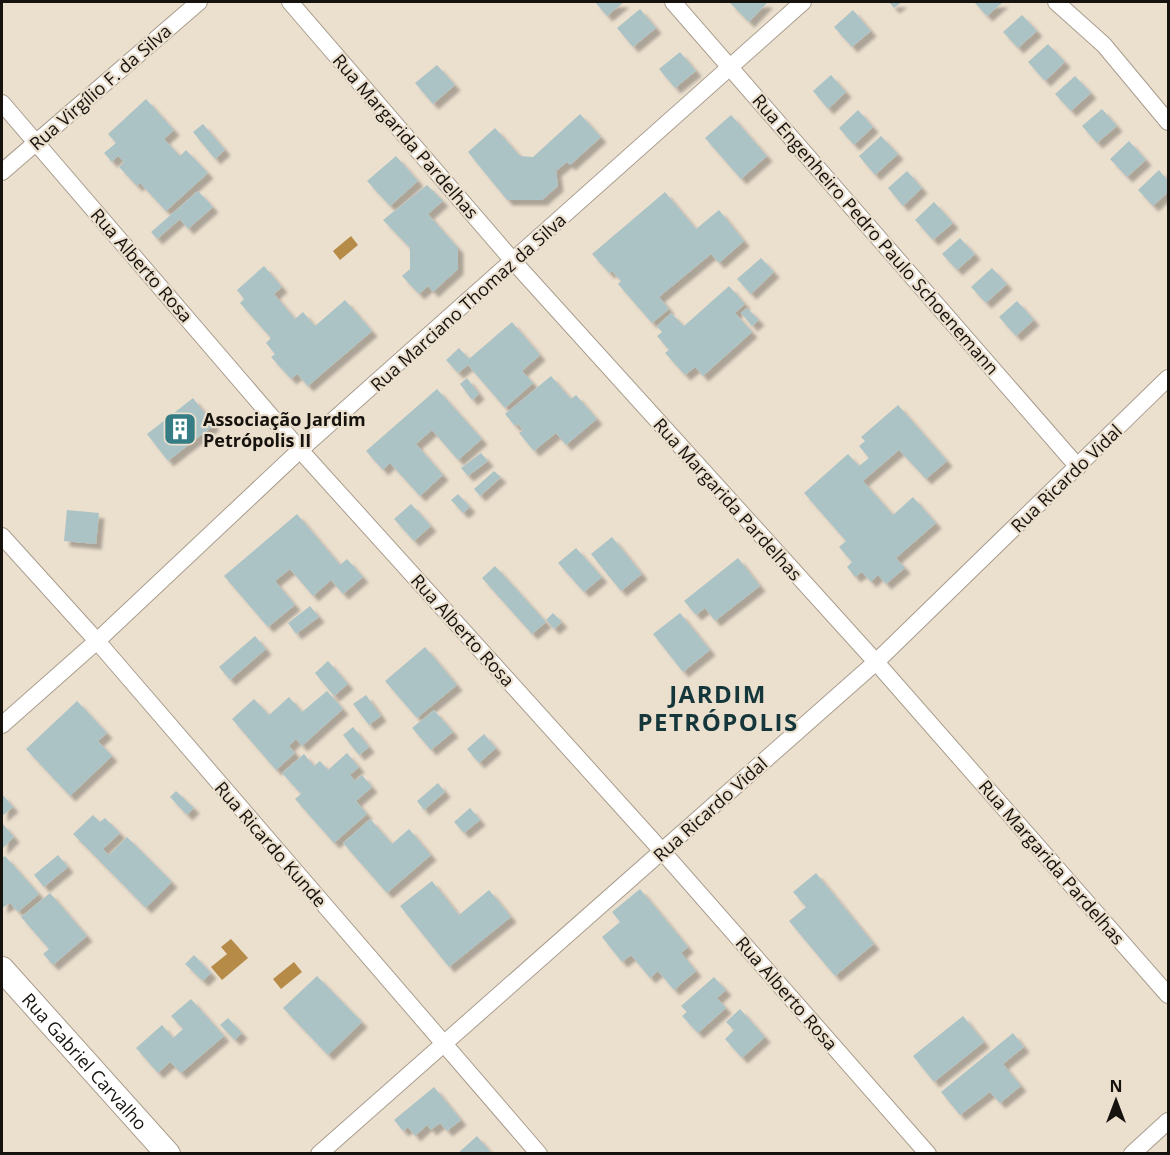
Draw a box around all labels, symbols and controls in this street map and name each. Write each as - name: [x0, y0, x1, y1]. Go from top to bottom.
- street label: Rua Virgílio F. da Silva: [24, 19, 176, 155]
- street label: Rua Margarida Pardelhas: [328, 48, 484, 224]
- street label: Rua Engenheiro Pedro Paulo Schoenemann: [747, 89, 1005, 379]
- street label: Rua Alberto Rosa: [86, 203, 198, 327]
- street label: Rua Marciano Thomaz da Silva: [365, 208, 571, 396]
- place label: Associação Jardim Petrópolis II: [203, 407, 366, 452]
- building icon: Associação Jardim Petrópolis II: [162, 411, 198, 447]
- street label: Rua Margarida Pardelhas: [648, 412, 808, 586]
- street label: Rua Ricardo Vidal: [1005, 419, 1127, 537]
- street label: Rua Alberto Rosa: [406, 569, 520, 691]
- district label: JARDIM PETRÓPOLIS: [637, 677, 799, 738]
- street label: Rua Ricardo Vidal: [648, 751, 772, 867]
- street label: Rua Margarida Pardelhas: [974, 774, 1130, 950]
- street label: Rua Ricardo Kunde: [210, 776, 332, 912]
- street label: Rua Alberto Rosa: [731, 931, 843, 1055]
- street label: Rua Gabriel Carvalho: [17, 988, 153, 1135]
- north arrow: [1086, 1071, 1146, 1131]
- text: N: [1109, 1075, 1123, 1097]

